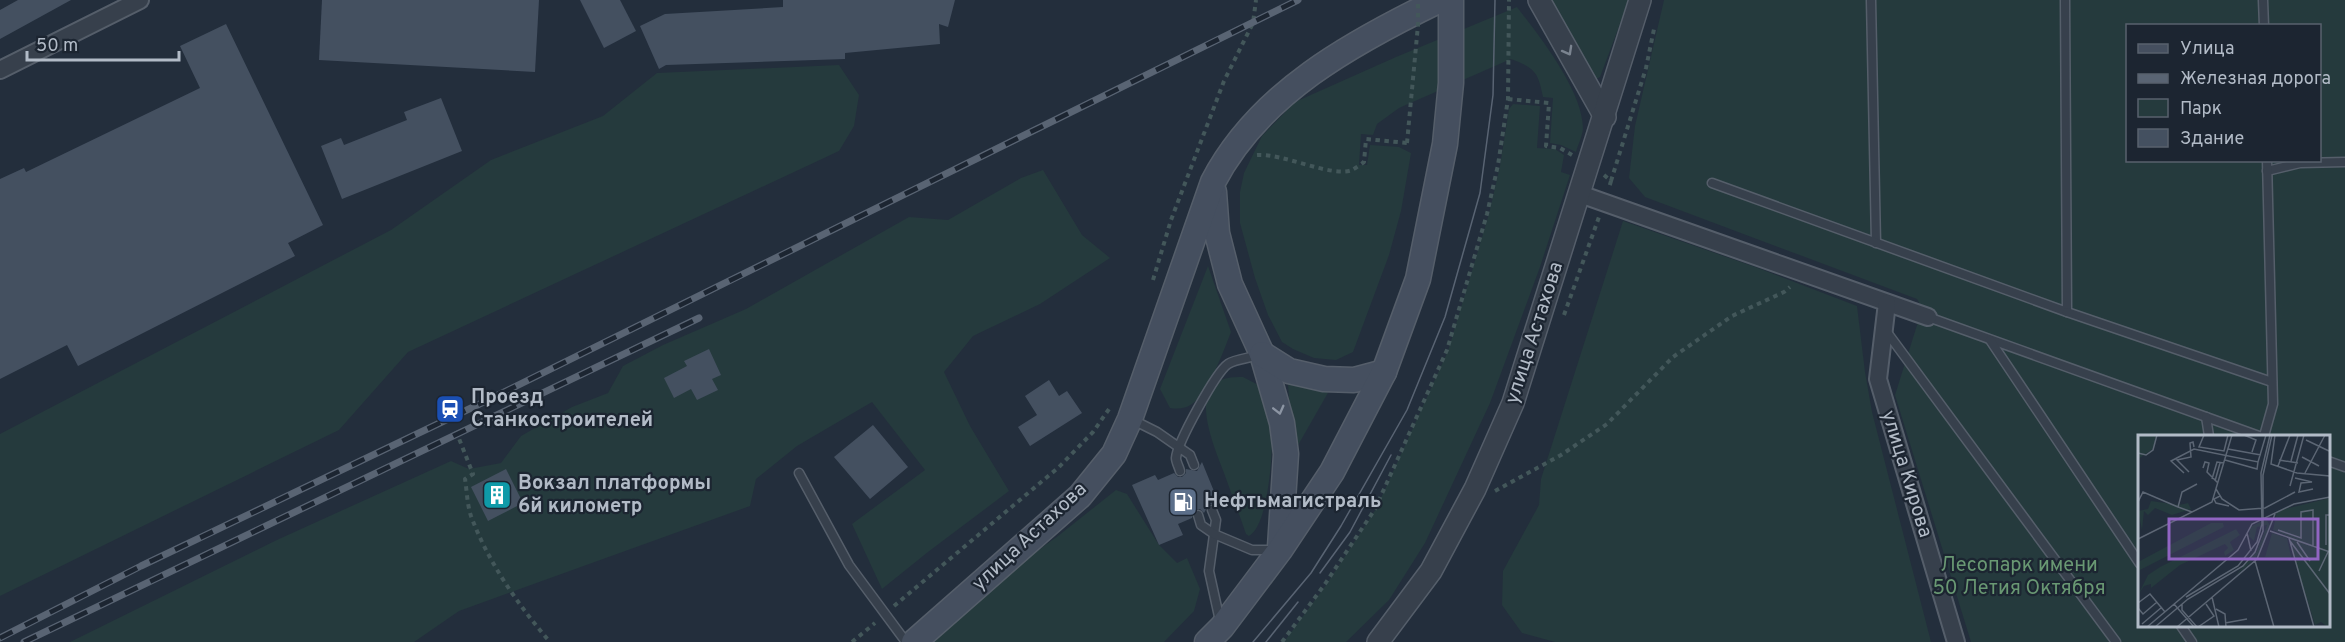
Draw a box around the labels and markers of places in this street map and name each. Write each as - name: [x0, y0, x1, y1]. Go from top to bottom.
- place label: Проезд Станкостроителей: [471, 385, 653, 434]
- station icon: Проезд Станкостроителей: [434, 393, 466, 425]
- place label: Вокзал платформы 6й километр: [518, 471, 711, 520]
- building icon: Вокзал платформы 6й километр: [481, 479, 513, 511]
- fuel station icon: Нефтьмагистраль: [1167, 486, 1199, 518]
- place label: Нефтьмагистраль: [1204, 489, 1382, 515]

